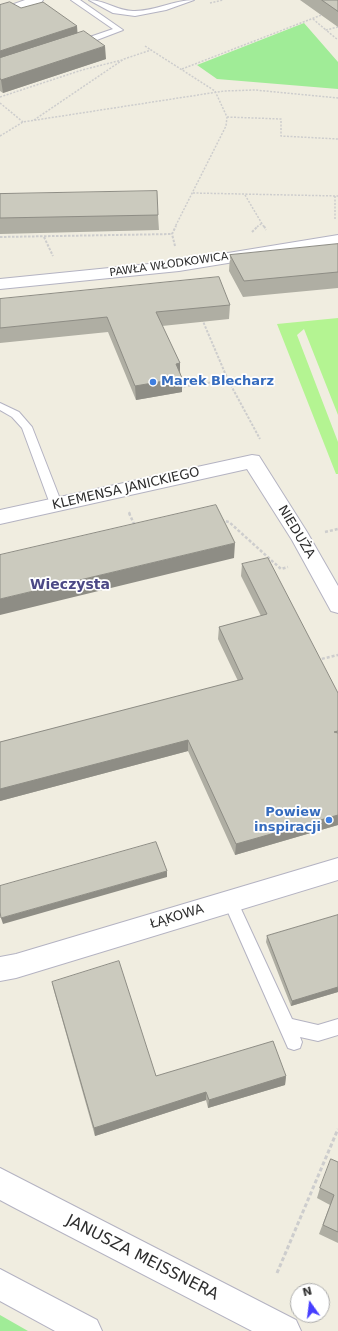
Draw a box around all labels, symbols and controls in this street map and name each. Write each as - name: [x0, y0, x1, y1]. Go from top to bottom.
- street label: PAWŁA WŁODKOWICA: [109, 250, 229, 280]
- place label: Marek Blecharz: [161, 374, 274, 390]
- marker: Marek Blecharz: [148, 377, 158, 387]
- street label: KLEMENSA JANICKIEGO: [51, 464, 201, 514]
- street label: NIEDUŻA: [274, 503, 318, 561]
- district label: Wieczysta: [30, 577, 110, 593]
- place label: Powiew inspiracji: [254, 805, 321, 836]
- marker: Powiew inspiracji: [324, 815, 334, 825]
- street label: ŁĄKOWA: [148, 901, 206, 933]
- street label: JANUSZA MEISSNERA: [63, 1211, 221, 1305]
- north arrow: [290, 1283, 330, 1323]
- text: N: [301, 1284, 313, 1299]

